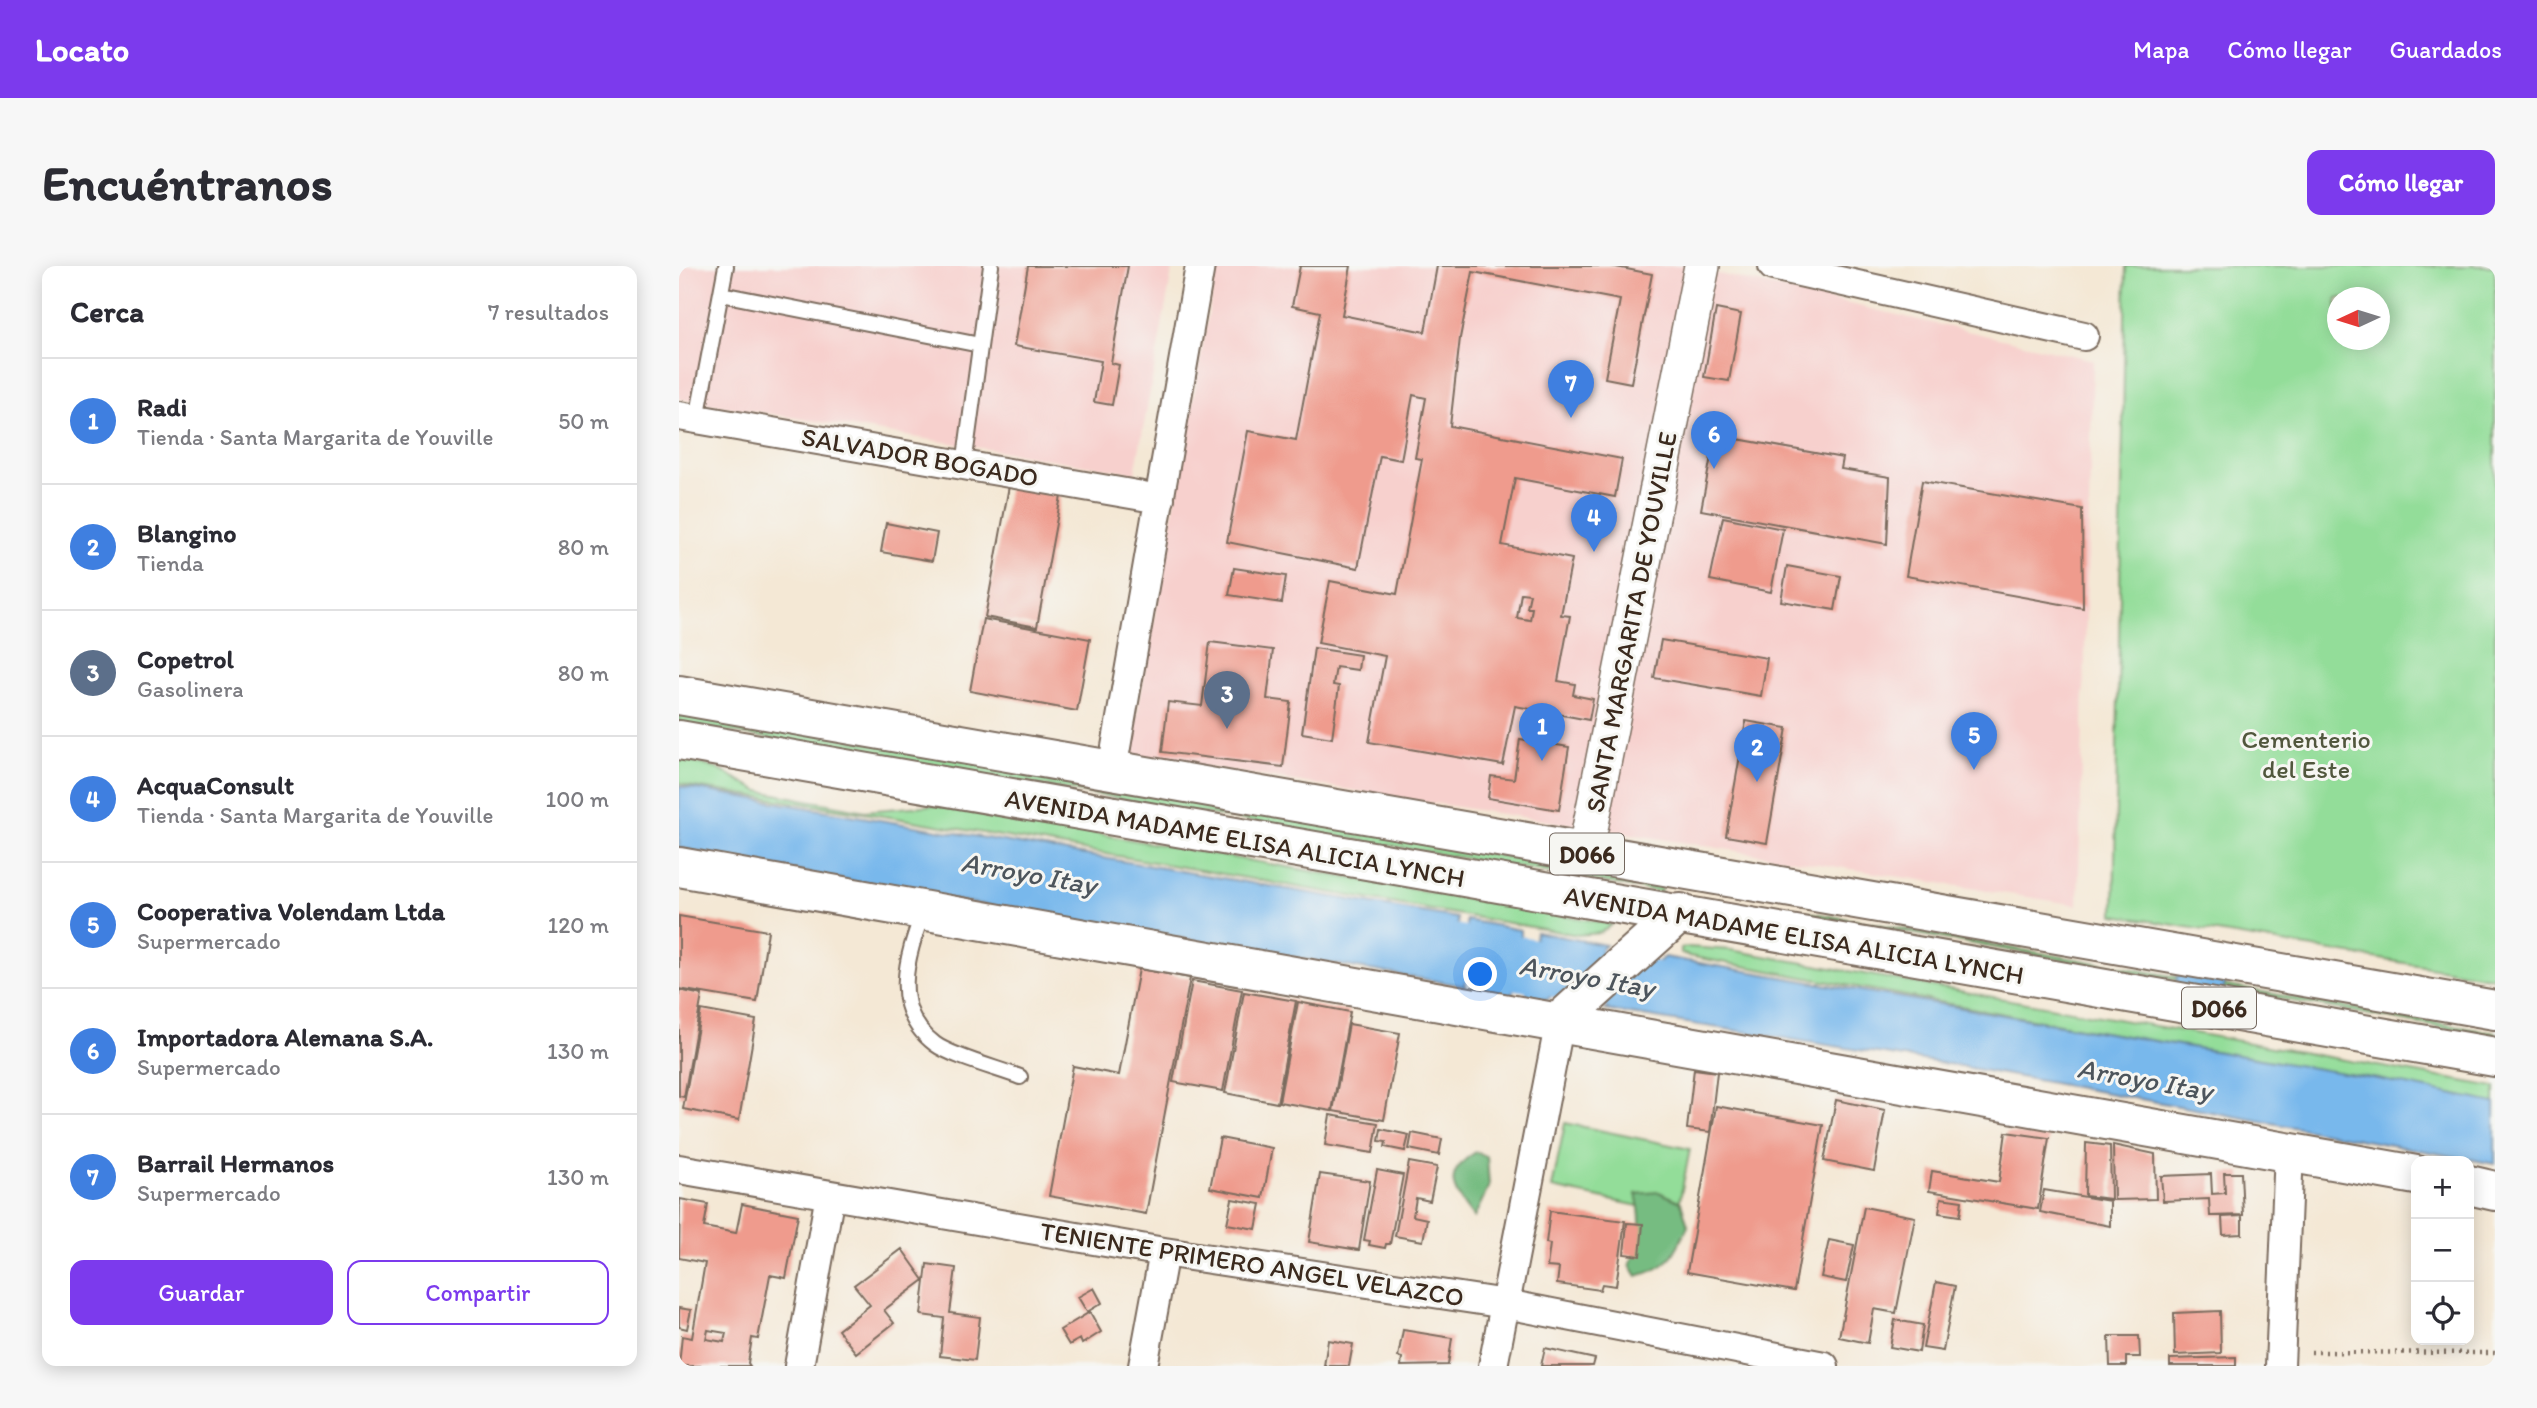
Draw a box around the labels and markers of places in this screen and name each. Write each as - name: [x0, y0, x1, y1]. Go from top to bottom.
- pin: 7: [1548, 360, 1594, 418]
- pin: 6: [1691, 411, 1737, 469]
- pin: 4: [1571, 494, 1617, 552]
- pin: 3: [1204, 671, 1250, 729]
- pin: 1: [1519, 703, 1565, 761]
- pin: 5: [1951, 712, 1997, 770]
- pin: 2: [1734, 724, 1780, 782]

